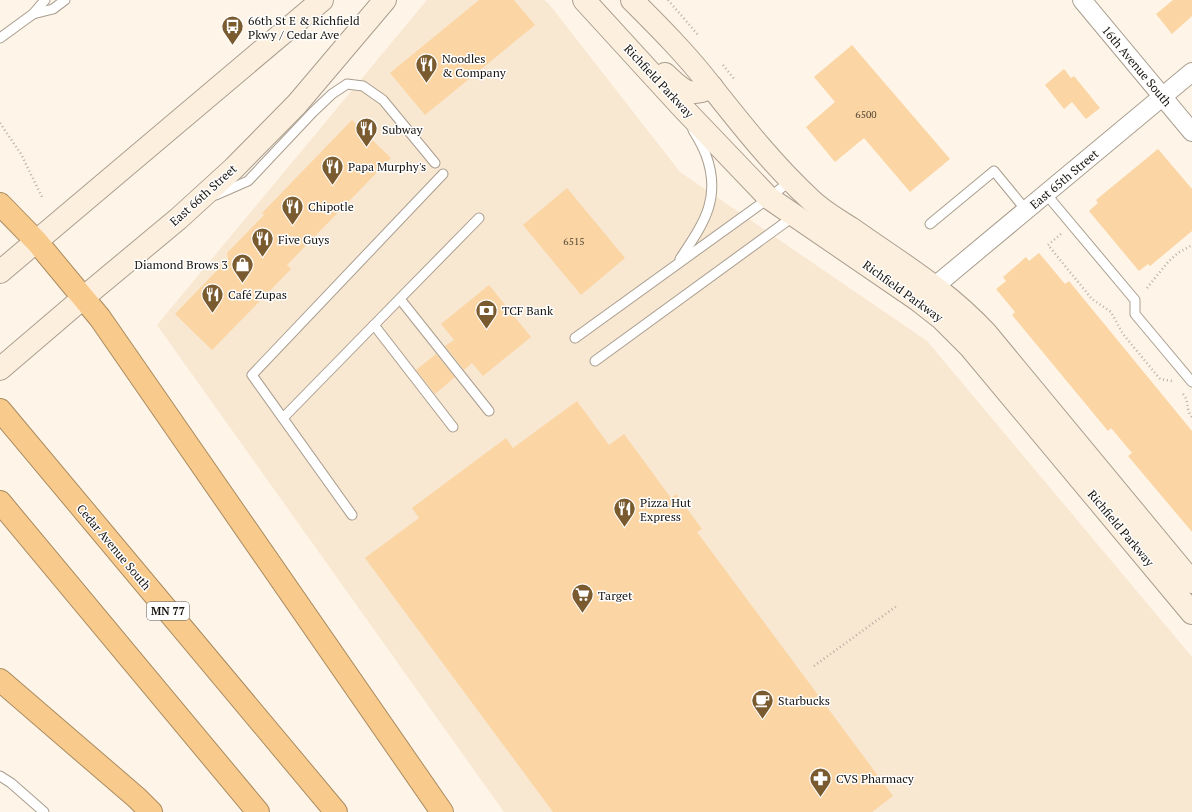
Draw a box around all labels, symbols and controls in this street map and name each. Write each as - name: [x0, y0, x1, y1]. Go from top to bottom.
- place label: 66th St E & Richfield Pkwy / Cedar Ave: [248, 13, 360, 42]
- bus stop icon: 66th St E & Richfield Pkwy / Cedar Ave: [219, 14, 245, 47]
- street label: 16th Avenue South: [1099, 23, 1175, 109]
- street label: Richfield Parkway: [621, 41, 698, 122]
- place label: Noodles & Company: [442, 51, 507, 80]
- restaurant icon: Noodles & Company: [414, 52, 440, 85]
- house number: 6500: [855, 108, 877, 121]
- restaurant icon: Subway: [354, 116, 380, 149]
- place label: Subway: [382, 122, 424, 137]
- street label: East 65th Street: [1027, 146, 1102, 212]
- restaurant icon: Papa Murphy's: [319, 153, 345, 186]
- place label: Papa Murphy's: [348, 159, 426, 174]
- street label: East 66th Street: [166, 161, 240, 229]
- restaurant icon: Chipotle: [279, 193, 305, 226]
- place label: Chipotle: [308, 199, 354, 214]
- restaurant icon: Five Guys: [250, 226, 276, 259]
- place label: Five Guys: [278, 232, 329, 247]
- house number: 6515: [563, 235, 585, 248]
- shop icon: Diamond Brows 3: [230, 251, 256, 284]
- place label: Diamond Brows 3: [134, 257, 228, 272]
- street label: Richfield Parkway: [860, 257, 947, 326]
- restaurant icon: Café Zupas: [199, 281, 225, 314]
- place label: Café Zupas: [228, 287, 287, 302]
- bank icon: TCF Bank: [473, 297, 499, 330]
- place label: TCF Bank: [502, 303, 554, 318]
- street label: Richfield Parkway: [1085, 487, 1158, 570]
- place label: Pizza Hut Express: [640, 495, 692, 524]
- restaurant icon: Pizza Hut Express: [612, 496, 638, 529]
- street label: Cedar Avenue South: [74, 501, 154, 593]
- supermarket icon: Target: [570, 582, 596, 615]
- place label: Target: [598, 588, 633, 603]
- road number: MN 77: [147, 602, 189, 620]
- cafe icon: Starbucks: [749, 687, 775, 720]
- place label: Starbucks: [778, 693, 830, 708]
- pharmacy icon: CVS Pharmacy: [808, 765, 834, 798]
- place label: CVS Pharmacy: [836, 771, 915, 786]

